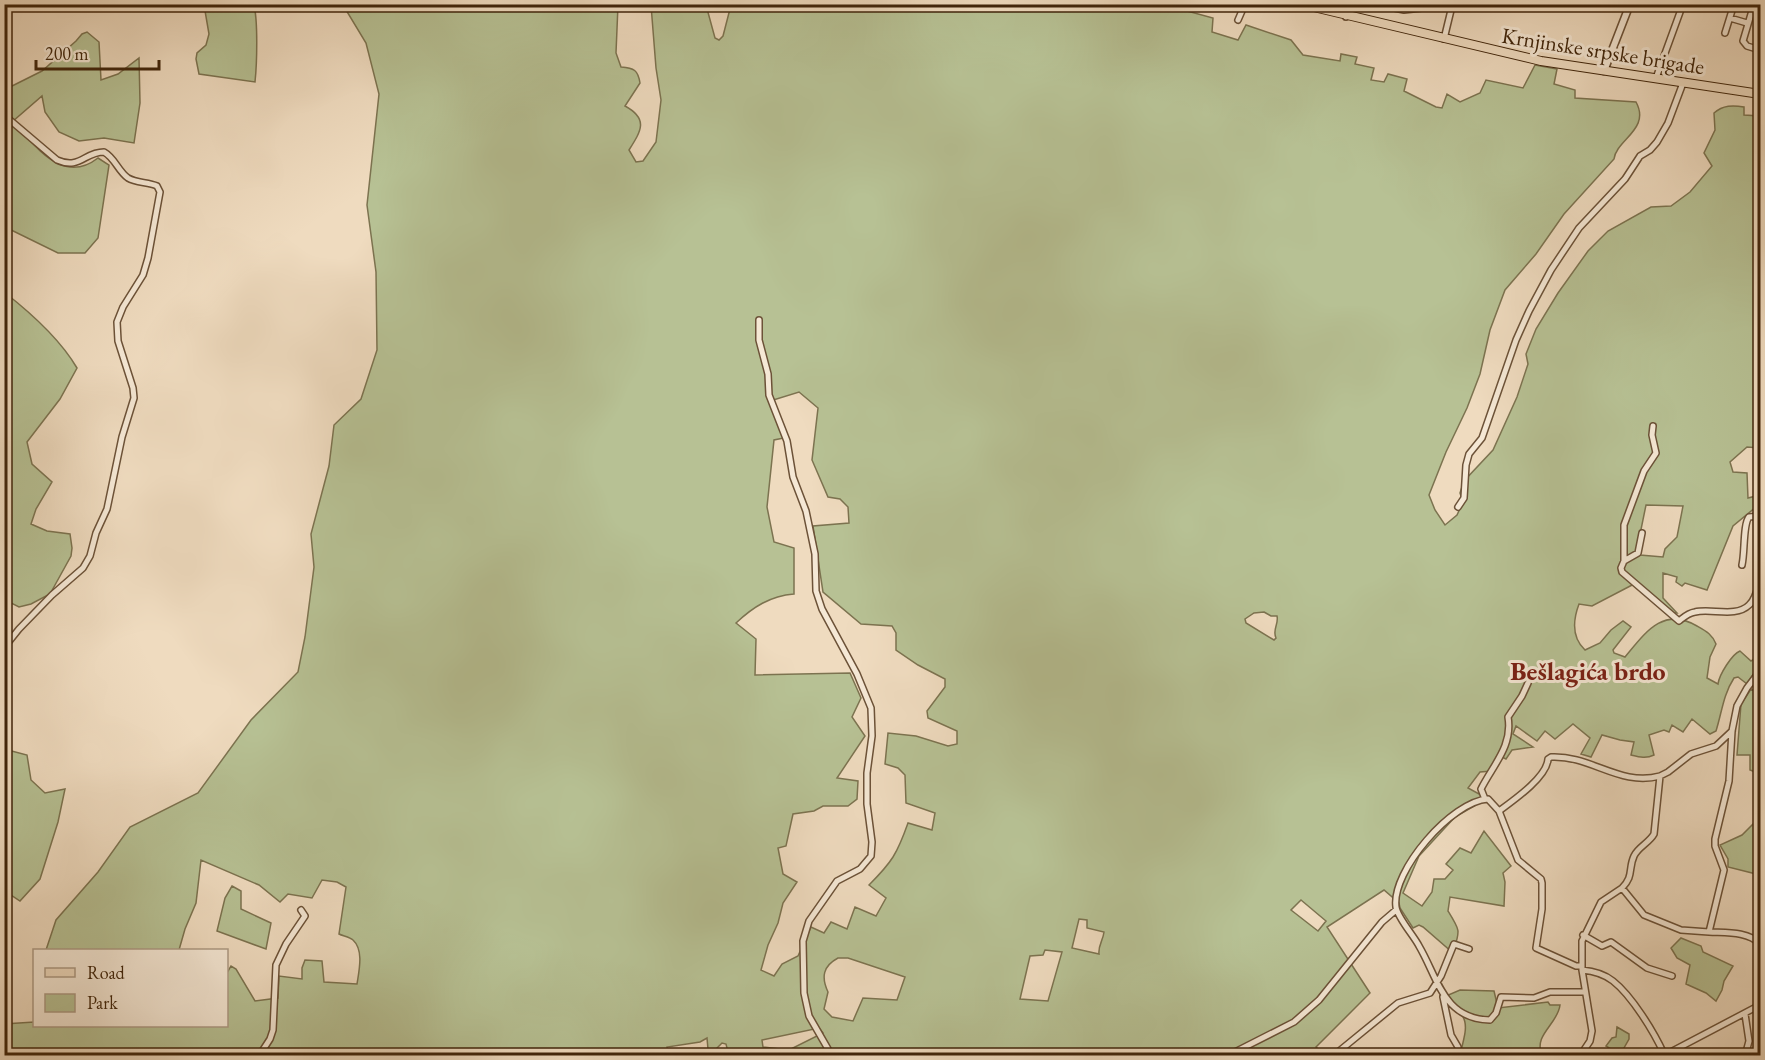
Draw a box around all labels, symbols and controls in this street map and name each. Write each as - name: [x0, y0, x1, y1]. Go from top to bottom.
- street label: Krnjinske srpske brigade: [1500, 21, 1707, 81]
- scale bar: [36, 33, 159, 71]
- text: 200 m: [45, 42, 89, 65]
- district label: Bešlagića brdo: [1510, 654, 1666, 688]
- legend: [33, 949, 228, 1027]
- text: Road: [87, 961, 126, 984]
- text: Park: [87, 991, 118, 1014]

